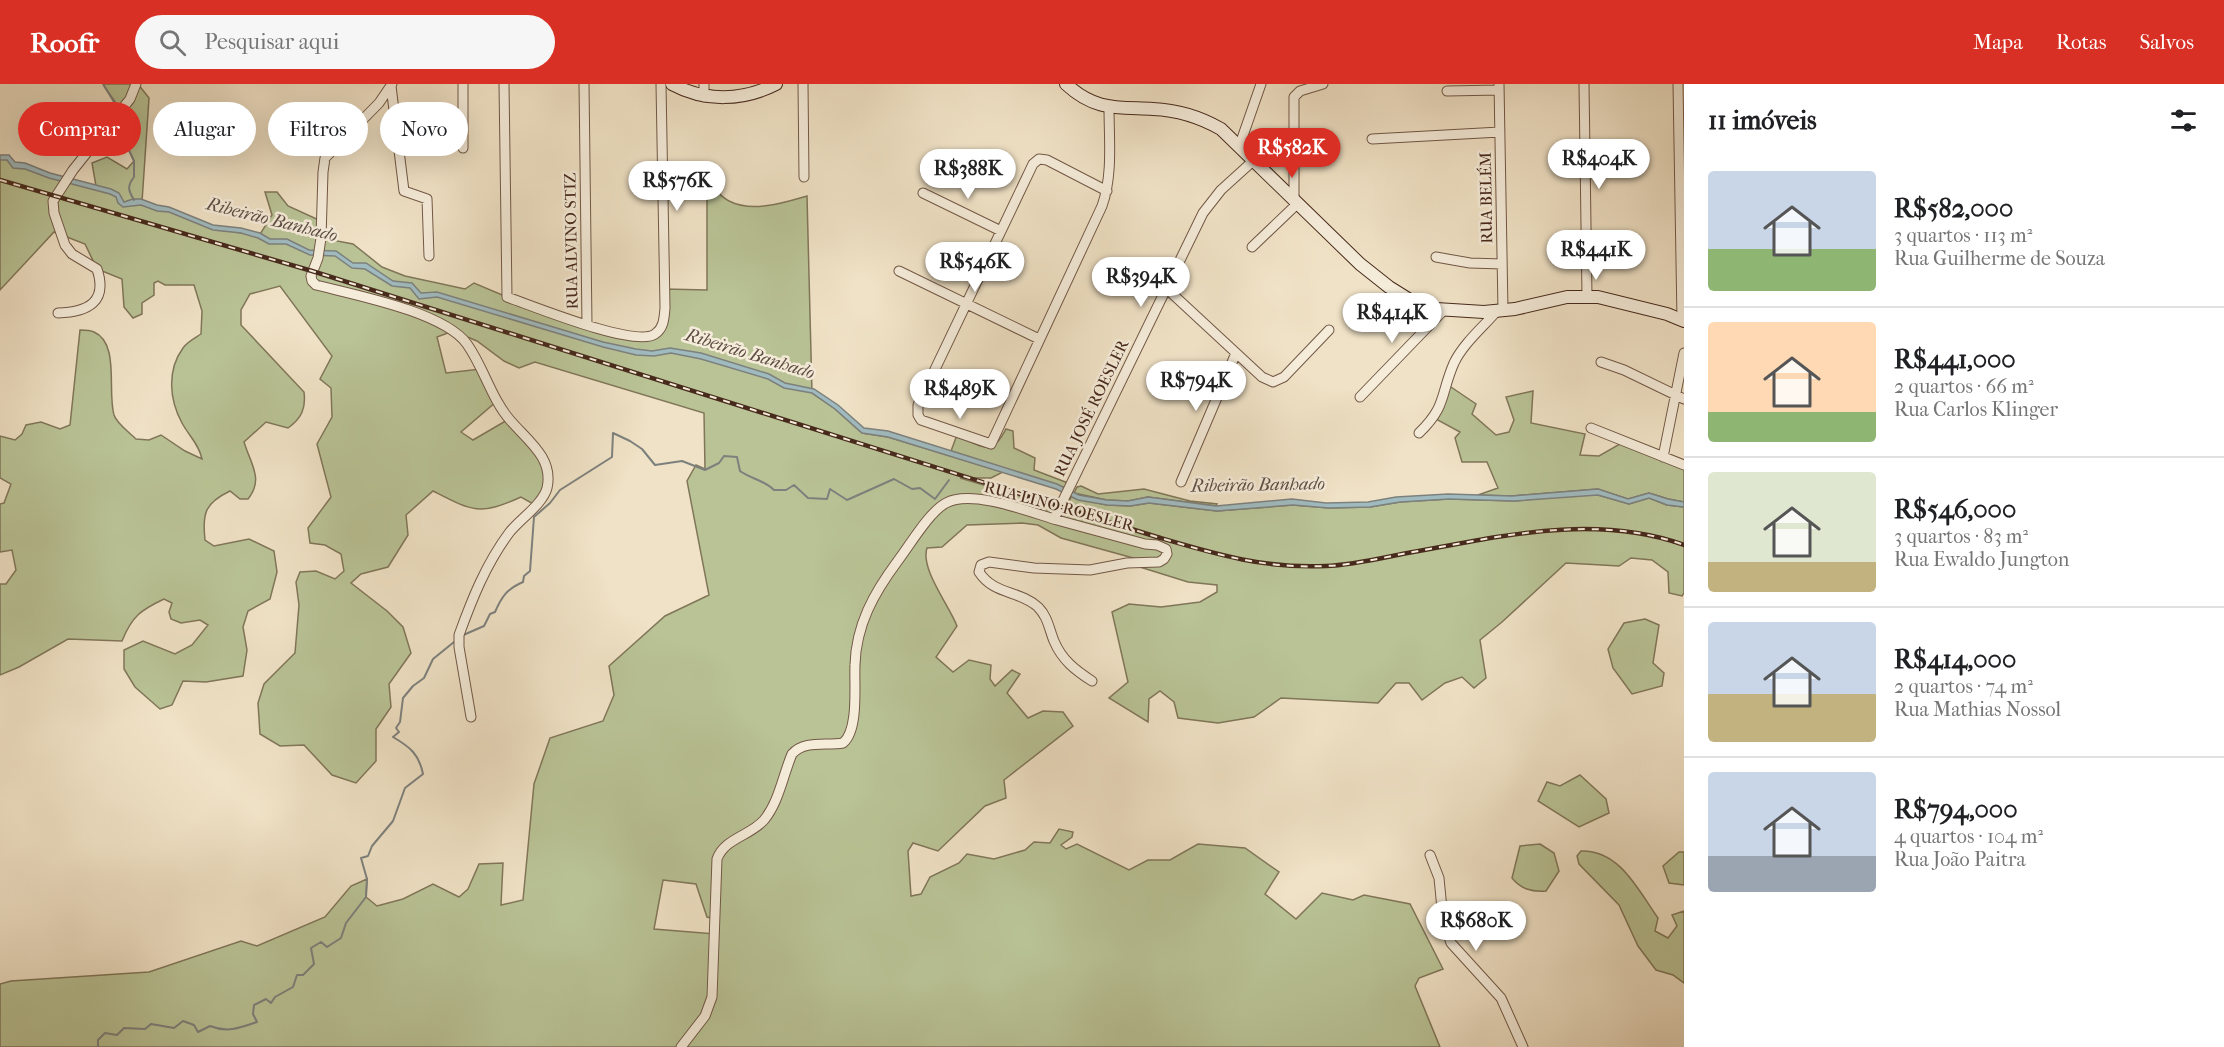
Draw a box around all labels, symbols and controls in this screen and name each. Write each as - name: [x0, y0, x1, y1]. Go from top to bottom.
- search box: [135, 15, 555, 69]
- text: Roofr: [30, 26, 99, 59]
- icon: search: [156, 26, 189, 59]
- text: Pesquisar aqui: [204, 29, 339, 55]
- text: Mapa: [1973, 30, 2023, 54]
- text: Rotas: [2056, 30, 2106, 54]
- text: Salvos: [2139, 30, 2194, 54]
- chip: Comprar: [18, 102, 141, 156]
- chip: Alugar: [153, 102, 256, 156]
- chip: Filtros: [268, 102, 368, 156]
- chip: Novo: [380, 102, 468, 156]
- icon: filters: [2167, 104, 2200, 137]
- text: 11 imóveis: [1708, 105, 1817, 136]
- pin: R$582K: [1243, 128, 1341, 179]
- text: R$582K: [1257, 136, 1327, 159]
- pin: R$404K: [1550, 139, 1648, 190]
- text: R$404K: [1562, 147, 1636, 170]
- pin: R$388K: [919, 149, 1017, 200]
- street label: RUA BELÉM: [1475, 152, 1496, 244]
- text: R$388K: [934, 157, 1002, 180]
- pin: R$576K: [628, 161, 726, 212]
- text: R$576K: [642, 169, 712, 192]
- street label: RUA ALVINO STIZ: [560, 172, 582, 310]
- water label: Ribeirão Banhado: [203, 193, 340, 246]
- text: R$582,000: [1894, 193, 2013, 224]
- icon: home: [1756, 195, 1828, 267]
- text: 3 quartos · 113 m²: [1894, 224, 2032, 247]
- pin: R$441K: [1547, 230, 1645, 281]
- text: R$441K: [1561, 238, 1631, 261]
- pin: R$546K: [926, 242, 1024, 293]
- text: Rua Guilherme de Souza: [1894, 247, 2105, 270]
- text: R$546K: [939, 250, 1011, 273]
- pin: R$394K: [1092, 257, 1190, 308]
- text: R$394K: [1106, 265, 1176, 288]
- pin: R$414K: [1343, 293, 1441, 344]
- text: R$414K: [1357, 301, 1427, 324]
- water label: Ribeirão Banhado: [682, 324, 817, 384]
- street label: RUA JOSÉ ROESLER: [1049, 335, 1133, 480]
- text: R$441,000: [1894, 344, 2016, 375]
- icon: home: [1756, 346, 1828, 418]
- pin: R$794K: [1147, 361, 1245, 412]
- pin: R$489K: [911, 369, 1009, 420]
- text: R$794K: [1160, 369, 1232, 392]
- text: 2 quartos · 66 m²: [1894, 375, 2034, 398]
- text: R$489K: [924, 377, 996, 400]
- text: Rua Carlos Klinger: [1894, 398, 2058, 421]
- water label: Ribeirão Banhado: [1190, 473, 1325, 497]
- street label: RUA LINO ROESLER: [982, 477, 1137, 535]
- text: R$546,000: [1894, 494, 2016, 525]
- icon: home: [1756, 496, 1828, 568]
- text: 3 quartos · 83 m²: [1894, 525, 2028, 548]
- text: Rua Ewaldo Jungton: [1894, 548, 2069, 571]
- text: R$414,000: [1894, 644, 2016, 675]
- icon: home: [1756, 646, 1828, 718]
- text: 2 quartos · 74 m²: [1894, 675, 2033, 698]
- text: Rua Mathias Nossol: [1894, 698, 2061, 721]
- text: R$794,000: [1894, 794, 2018, 825]
- icon: home: [1756, 796, 1828, 868]
- text: 4 quartos · 104 m²: [1894, 825, 2043, 848]
- text: Rua João Paitra: [1894, 848, 2026, 871]
- pin: R$680K: [1427, 901, 1525, 952]
- text: R$680K: [1440, 909, 1512, 932]

